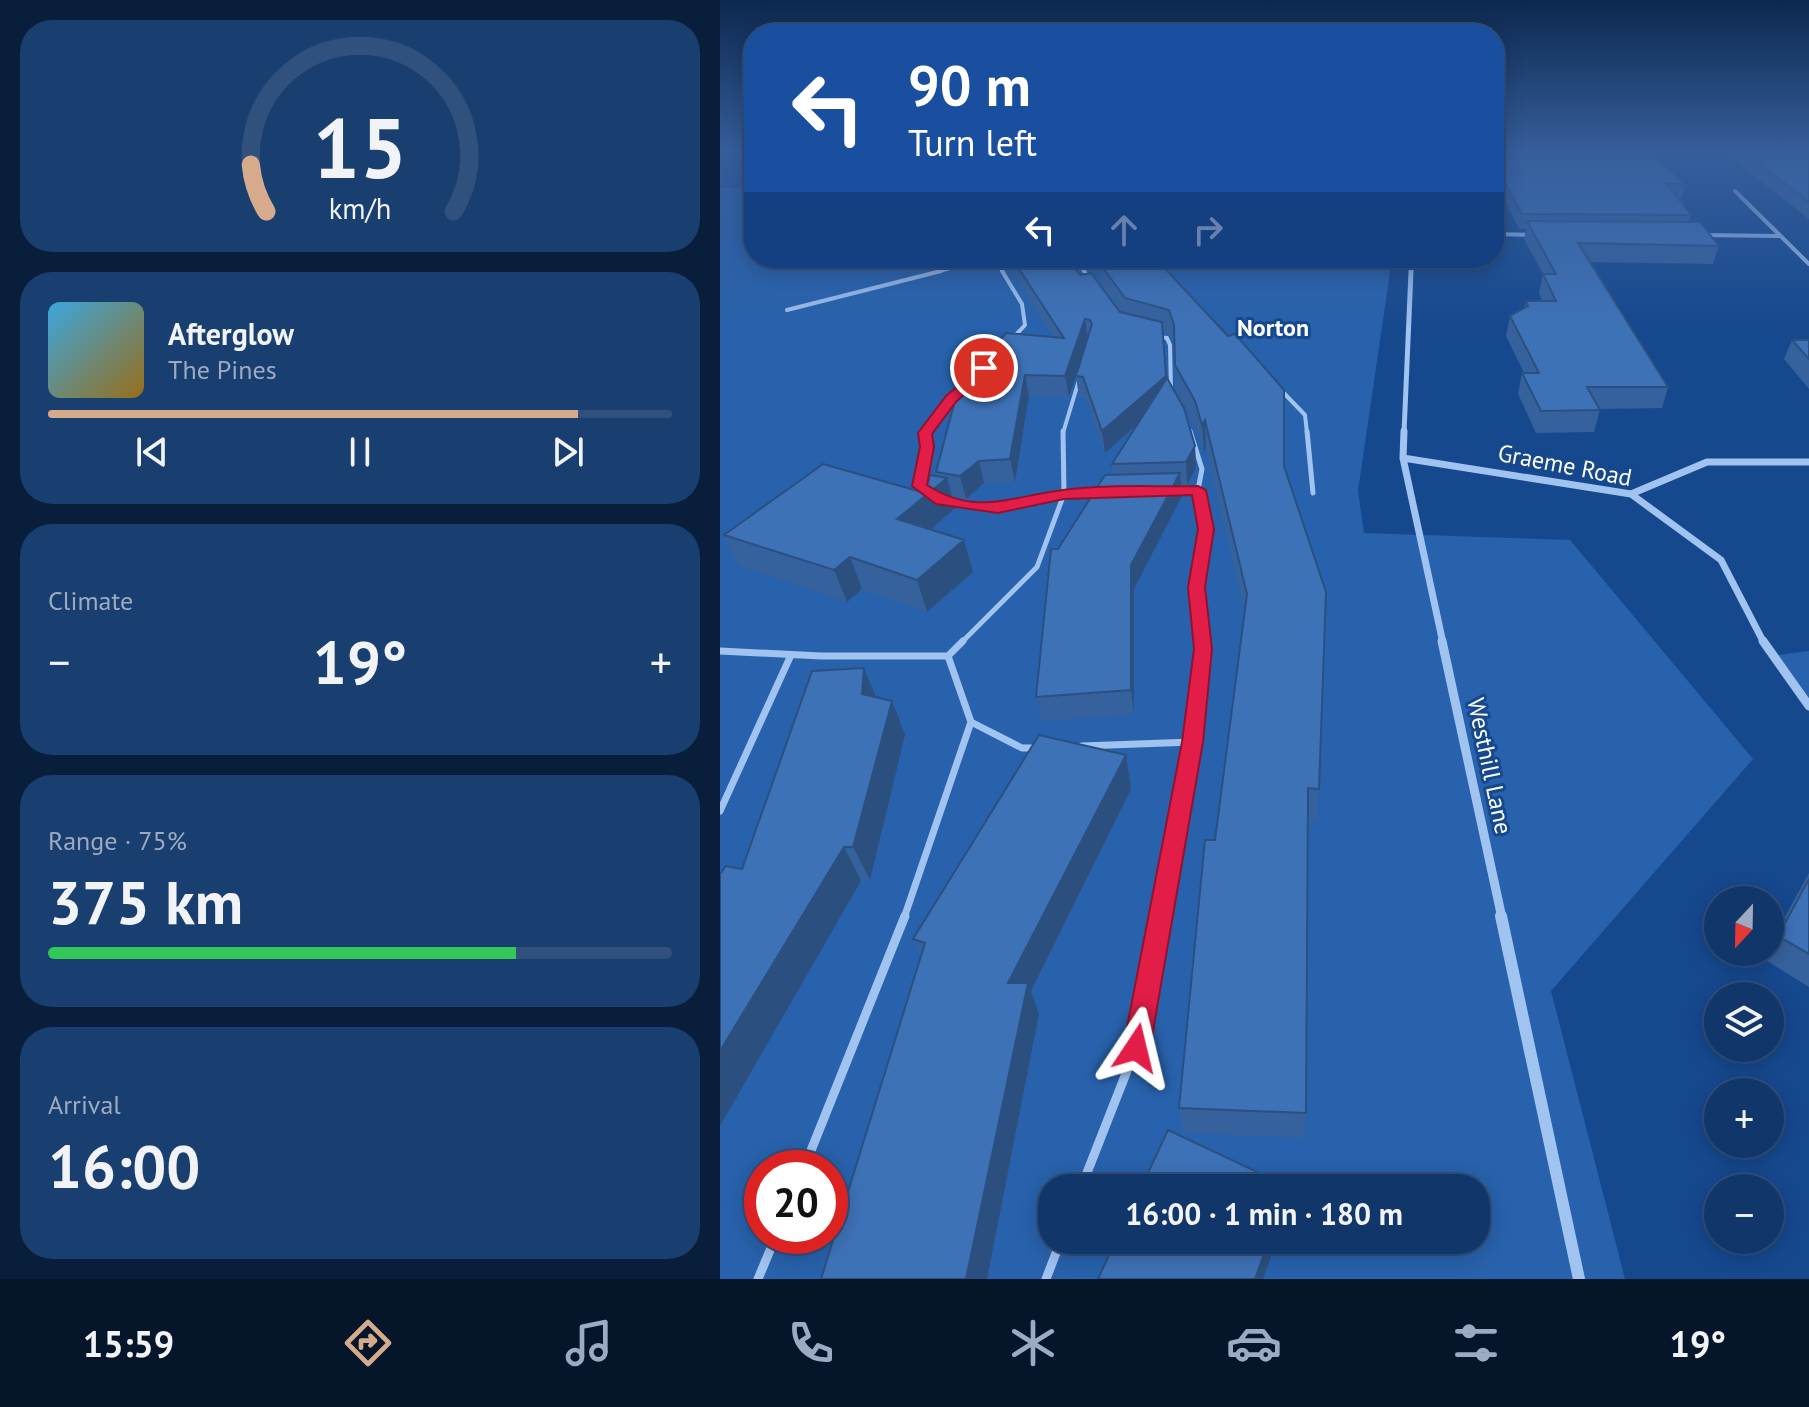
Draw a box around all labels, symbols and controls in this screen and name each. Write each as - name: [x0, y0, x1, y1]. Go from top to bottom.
- text: 90 m: [908, 49, 1031, 121]
- icon: left: [776, 56, 880, 160]
- text: 15: [313, 92, 407, 200]
- text: Turn left: [908, 119, 1037, 166]
- text: km/h: [329, 190, 391, 227]
- icon: left: [1018, 208, 1062, 252]
- icon: ahead: [1102, 208, 1146, 252]
- icon: right: [1186, 208, 1230, 252]
- district label: Norton: [1237, 312, 1309, 343]
- text: Afterglow: [168, 314, 294, 353]
- pin: [950, 334, 1018, 402]
- icon: arrive: [962, 346, 1006, 390]
- text: The Pines: [168, 353, 277, 386]
- icon: previous: [130, 430, 174, 474]
- icon: pause: [338, 430, 382, 474]
- icon: next: [546, 430, 590, 474]
- street label: Graeme Road: [1495, 437, 1635, 493]
- text: Climate: [48, 584, 133, 617]
- text: 19°: [313, 623, 407, 701]
- text: −: [48, 633, 70, 690]
- text: +: [650, 633, 672, 690]
- street label: Westhill Lane: [1460, 695, 1520, 837]
- text: Range · 75%: [48, 824, 187, 857]
- text: 375 km: [48, 863, 243, 941]
- north arrow: [1704, 886, 1784, 966]
- map controls: [1704, 886, 1784, 1254]
- button: layers: [1704, 982, 1784, 1062]
- position arrow: [1094, 1006, 1178, 1090]
- button: +: [1704, 1078, 1784, 1158]
- text: Arrival: [48, 1088, 121, 1121]
- text: 16:00: [48, 1127, 200, 1205]
- speed limit sign: 20: [744, 1150, 848, 1254]
- button: −: [1704, 1174, 1784, 1254]
- text: 16:00 · 1 min · 180 m: [1125, 1194, 1403, 1233]
- icon: directions: [340, 1315, 396, 1371]
- icon: music: [561, 1315, 617, 1371]
- icon: phone: [783, 1315, 839, 1371]
- icon: climate: [1005, 1315, 1061, 1371]
- icon: car: [1226, 1315, 1282, 1371]
- icon: filters: [1448, 1315, 1504, 1371]
- text: 15:59: [83, 1320, 174, 1367]
- text: 19°: [1670, 1320, 1726, 1367]

